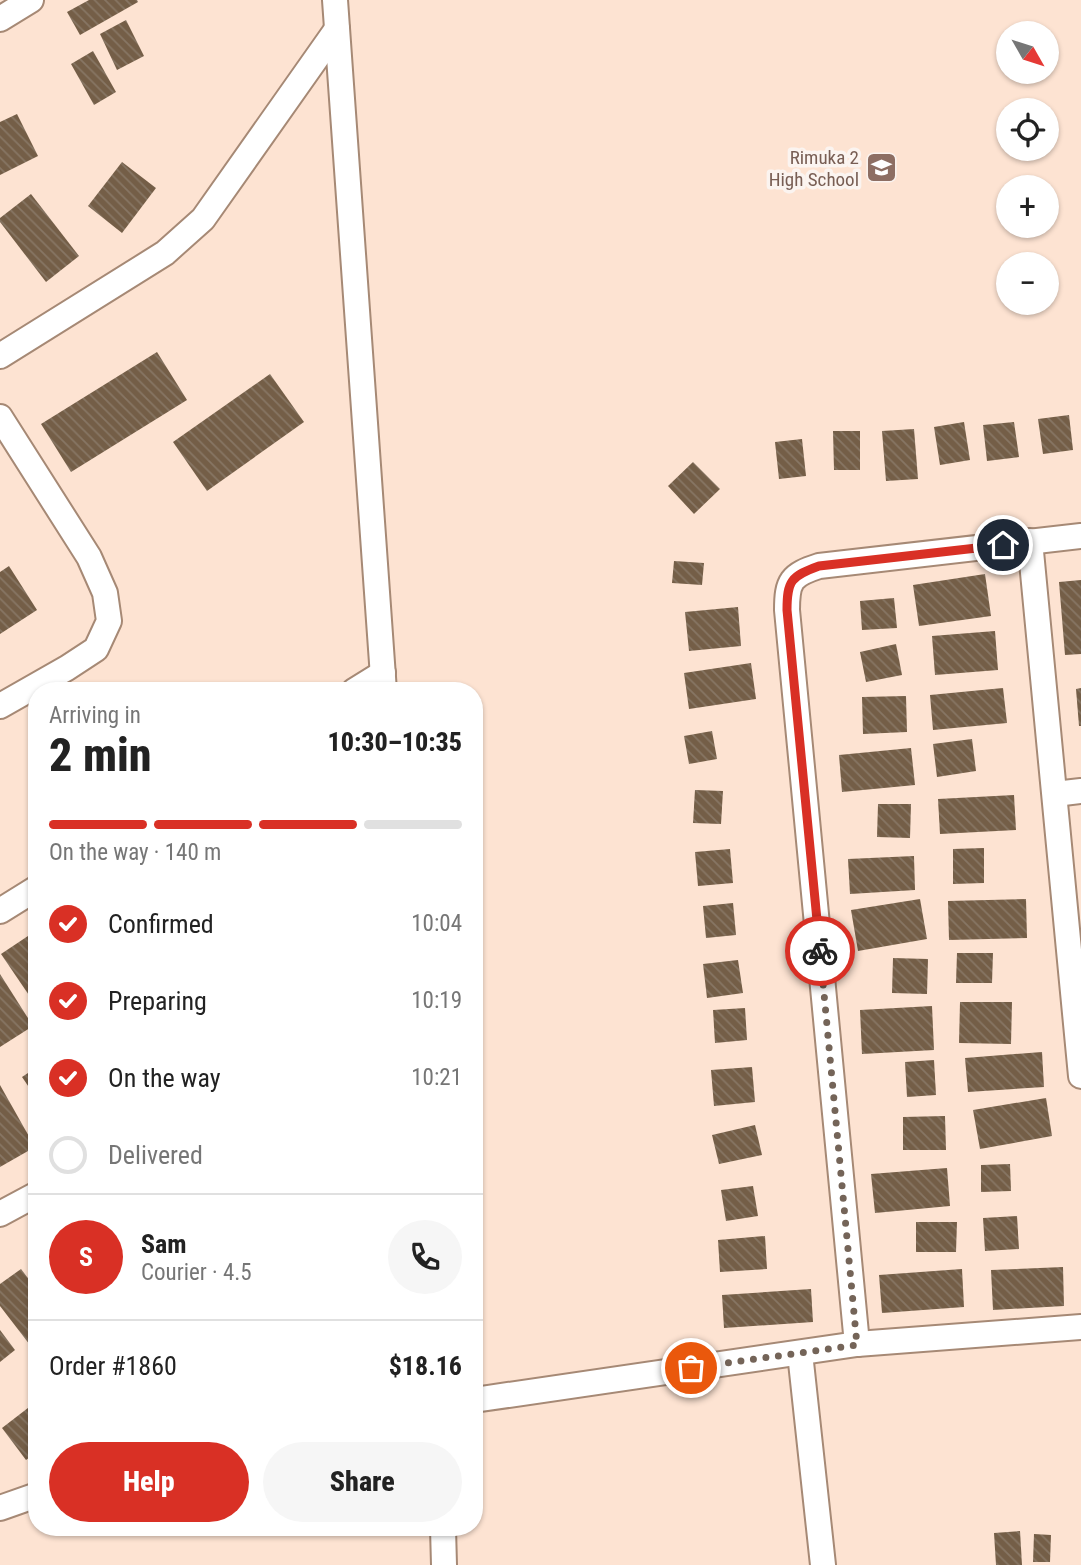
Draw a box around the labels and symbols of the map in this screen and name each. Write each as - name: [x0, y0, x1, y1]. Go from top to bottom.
- north arrow: [996, 21, 1059, 84]
- place label: Rimuka 2 High School: [769, 146, 859, 191]
- school or university icon: Rimuka 2 High School: [865, 151, 899, 185]
- pin: [973, 515, 1033, 575]
- courier: [785, 916, 855, 986]
- pin: [661, 1338, 721, 1398]

